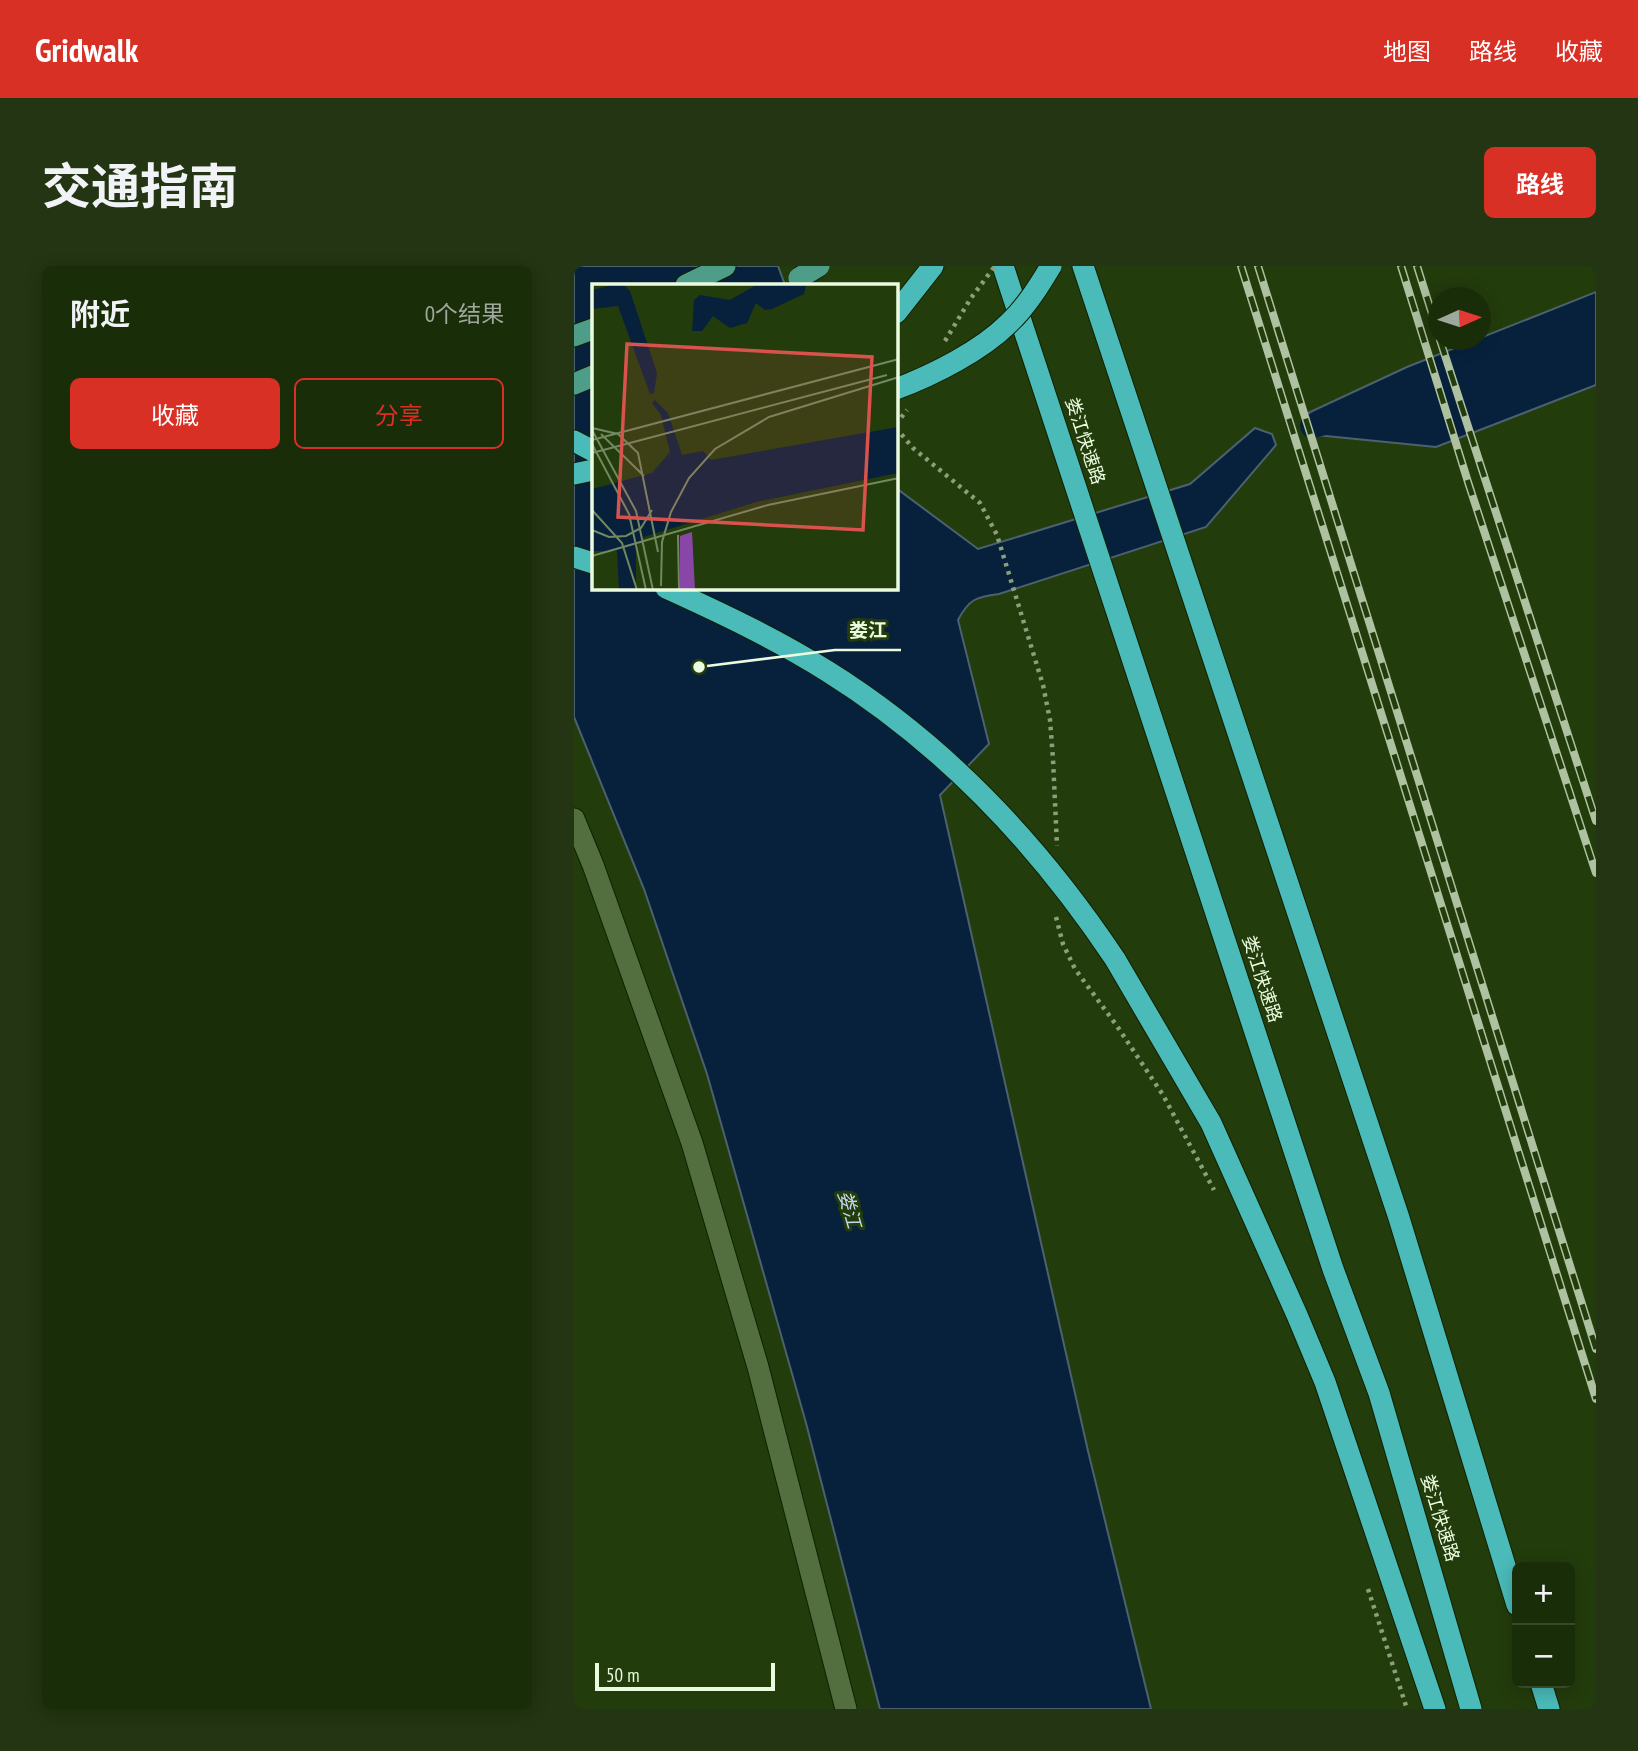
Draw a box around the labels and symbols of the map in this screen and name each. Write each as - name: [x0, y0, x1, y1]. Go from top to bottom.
- inset map: [592, 284, 898, 590]
- north arrow: [1428, 287, 1491, 350]
- street label: 娄江快速路: [1061, 394, 1110, 487]
- callout: 娄江: [835, 610, 901, 650]
- text: 娄江: [849, 618, 887, 642]
- street label: 娄江快速路: [1238, 932, 1287, 1025]
- water label: 娄江: [833, 1187, 867, 1232]
- street label: 娄江快速路: [1416, 1471, 1465, 1564]
- scale bar: [595, 1660, 775, 1692]

